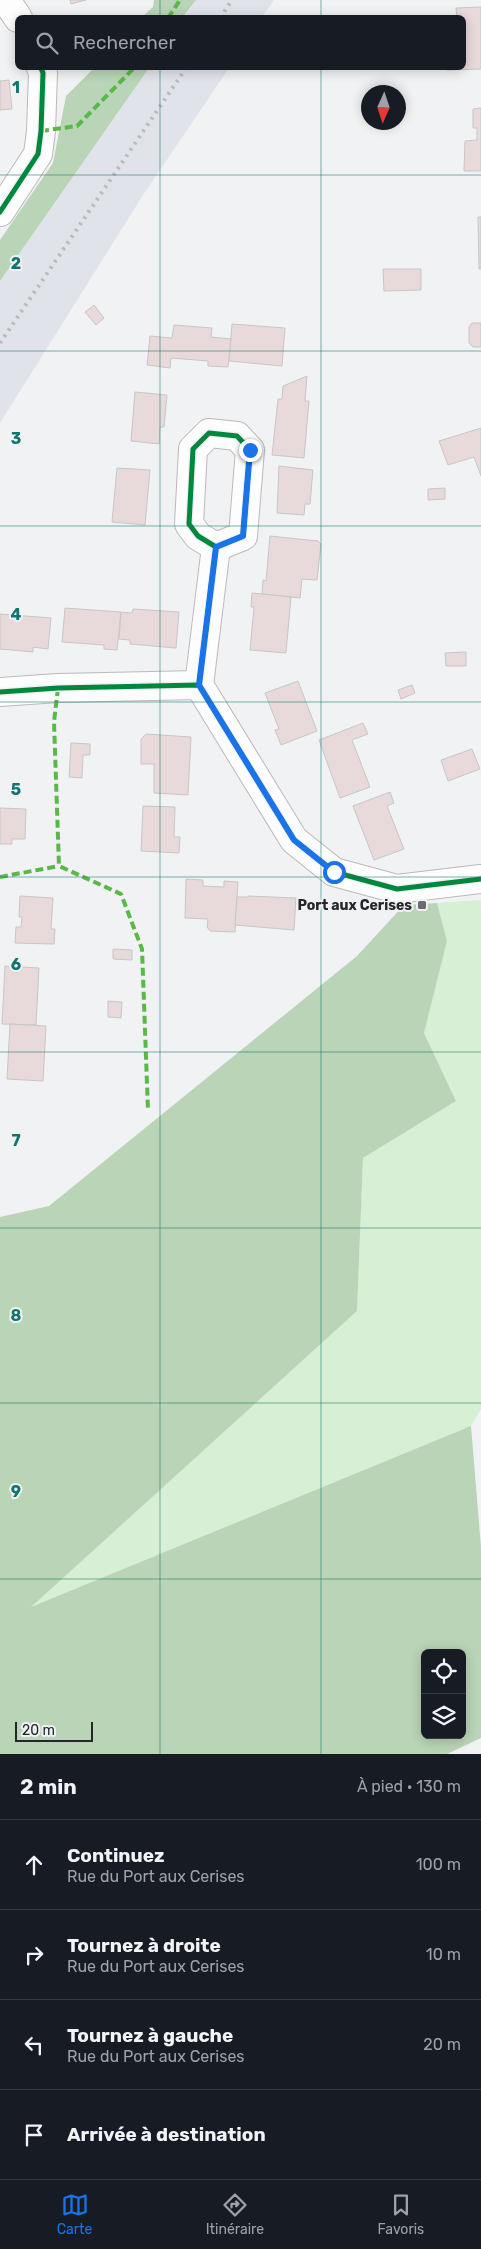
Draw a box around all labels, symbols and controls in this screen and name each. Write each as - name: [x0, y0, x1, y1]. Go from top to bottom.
- search box: [15, 15, 466, 70]
- icon: search: [33, 29, 61, 57]
- text: Rechercher: [73, 31, 176, 54]
- text: 1: [12, 78, 20, 97]
- north arrow: [361, 85, 406, 130]
- text: 2: [11, 254, 21, 273]
- text: 3: [11, 429, 21, 448]
- route end: [239, 439, 262, 462]
- text: 4: [11, 605, 22, 624]
- text: 5: [11, 780, 21, 799]
- route start: [323, 861, 346, 884]
- place label: Port aux Cerises: [297, 897, 412, 914]
- marker: Port aux Cerises: [416, 899, 428, 911]
- text: 6: [11, 955, 21, 974]
- text: 7: [11, 1131, 21, 1150]
- text: 8: [11, 1306, 22, 1325]
- text: 9: [11, 1482, 21, 1501]
- map controls: [421, 1649, 466, 1739]
- button: locate: [421, 1649, 466, 1694]
- button: layers: [421, 1694, 466, 1739]
- scale bar: [15, 1719, 92, 1742]
- text: 20 m: [22, 1722, 55, 1739]
- text: 2 min: [20, 1774, 77, 1799]
- text: À pied · 130 m: [357, 1777, 461, 1796]
- text: Continuez: [67, 1844, 165, 1867]
- icon: ahead: [20, 1851, 48, 1879]
- text: 100 m: [416, 1855, 461, 1874]
- text: Rue du Port aux Cerises: [67, 1867, 245, 1886]
- text: Tournez à droite: [67, 1934, 221, 1957]
- icon: right: [20, 1941, 48, 1969]
- text: 10 m: [426, 1945, 461, 1964]
- text: Rue du Port aux Cerises: [67, 1957, 245, 1976]
- text: Tournez à gauche: [67, 2024, 233, 2047]
- icon: left: [20, 2031, 48, 2059]
- text: 20 m: [423, 2035, 461, 2054]
- text: Rue du Port aux Cerises: [67, 2047, 245, 2066]
- icon: arrive: [20, 2121, 48, 2149]
- text: Arrivée à destination: [67, 2123, 266, 2146]
- tab: Carte: [57, 2191, 92, 2238]
- tab: Itinéraire: [206, 2191, 264, 2238]
- tab: Favoris: [378, 2191, 424, 2238]

